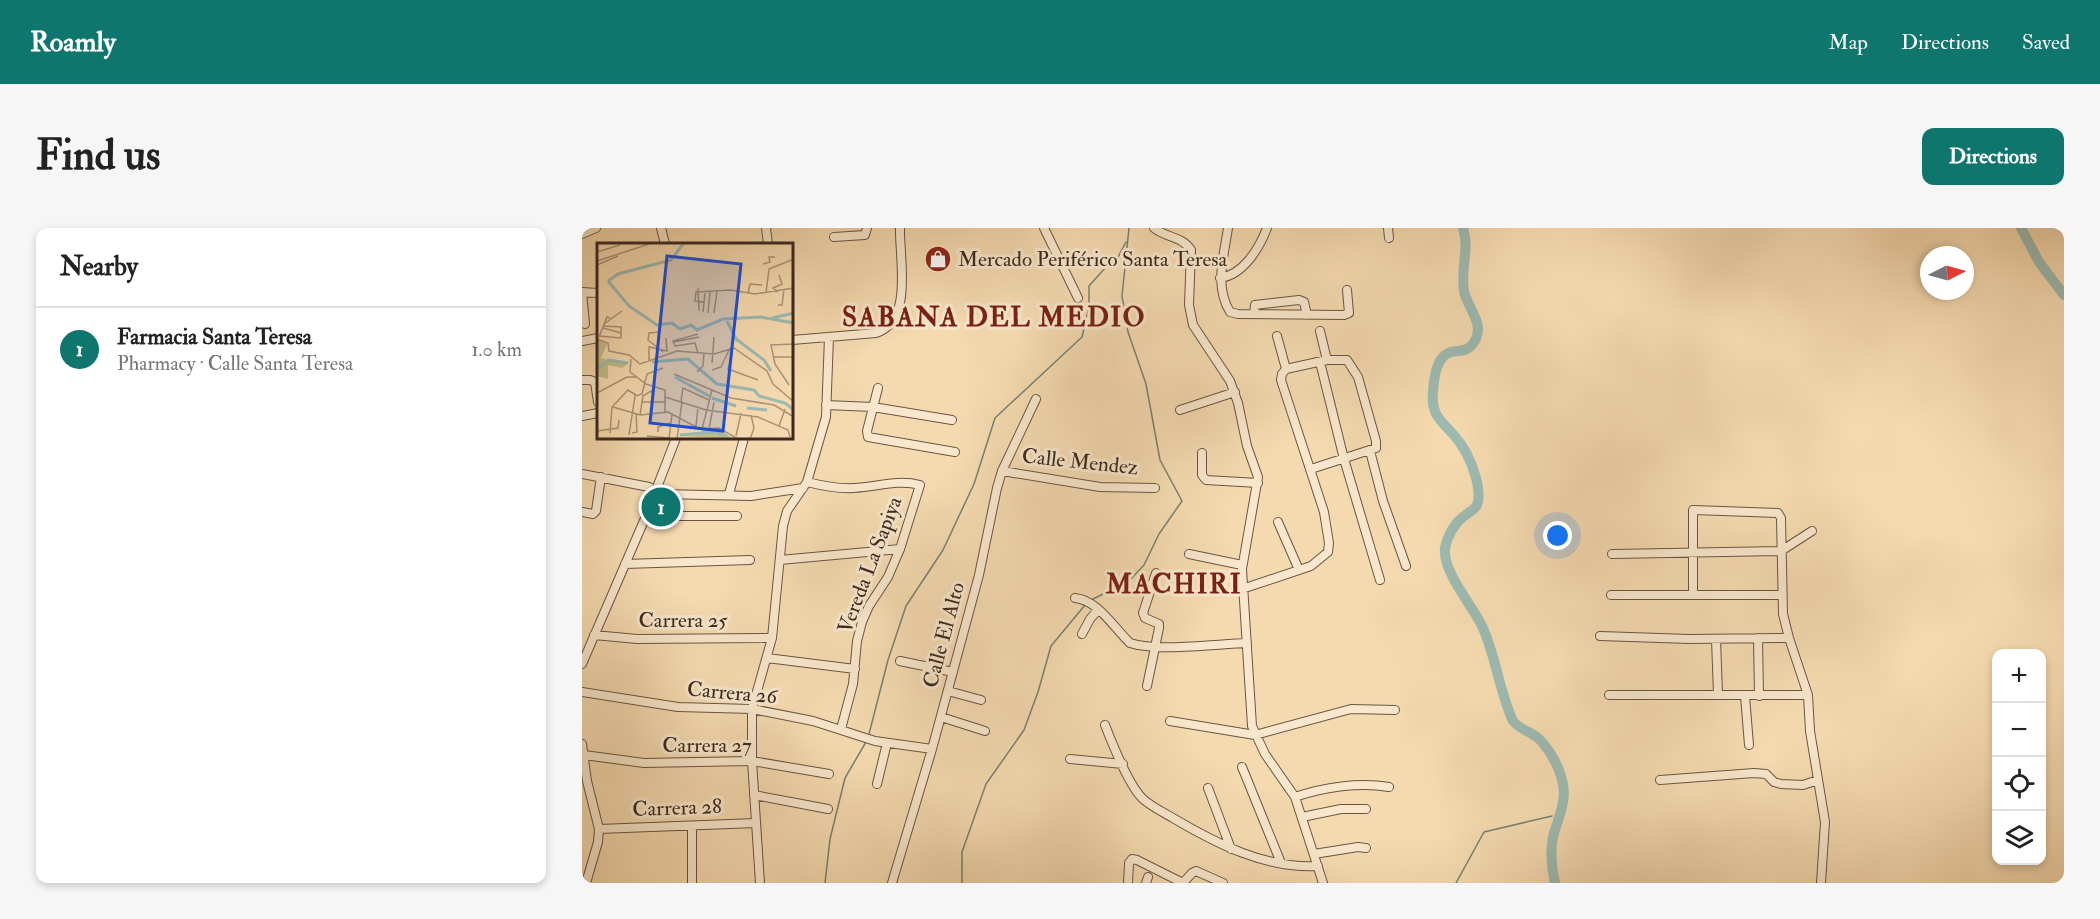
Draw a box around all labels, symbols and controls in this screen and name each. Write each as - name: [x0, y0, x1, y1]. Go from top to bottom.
- text: Roamly: [30, 25, 116, 60]
- text: Map: [1828, 29, 1868, 56]
- text: Directions: [1901, 29, 1989, 56]
- text: Saved: [2022, 29, 2070, 56]
- button: Directions: [1922, 128, 2064, 185]
- text: Find us: [36, 130, 160, 182]
- inset map: [597, 243, 794, 440]
- shop icon: Mercado Periférico Santa Teresa: [923, 244, 953, 274]
- place label: Mercado Periférico Santa Teresa: [958, 246, 1227, 273]
- north arrow: [1920, 246, 1974, 300]
- text: Nearby: [60, 251, 138, 283]
- district label: SABANA DEL MEDIO: [842, 301, 1146, 334]
- text: Farmacia Santa Teresa: [117, 323, 312, 351]
- text: 1: [76, 337, 83, 362]
- text: 1.0 km: [471, 337, 522, 362]
- text: Pharmacy · Calle Santa Teresa: [117, 351, 353, 376]
- street label: Calle Mendez: [1021, 442, 1139, 482]
- pin: 1: [642, 484, 680, 530]
- street label: Vereda La Sapiya: [832, 492, 909, 637]
- your location: [1543, 521, 1572, 550]
- district label: MACHIRI: [1105, 568, 1242, 601]
- street label: Calle El Alto: [917, 579, 971, 691]
- street label: Carrera 25: [639, 607, 728, 634]
- map controls: [1992, 649, 2046, 865]
- button: +: [1992, 649, 2046, 703]
- street label: Carrera 26: [686, 676, 780, 711]
- button: −: [1992, 703, 2046, 757]
- street label: Carrera 27: [662, 732, 752, 759]
- button: locate: [1992, 757, 2046, 811]
- street label: Carrera 28: [632, 793, 722, 823]
- button: layers: [1992, 811, 2046, 865]

